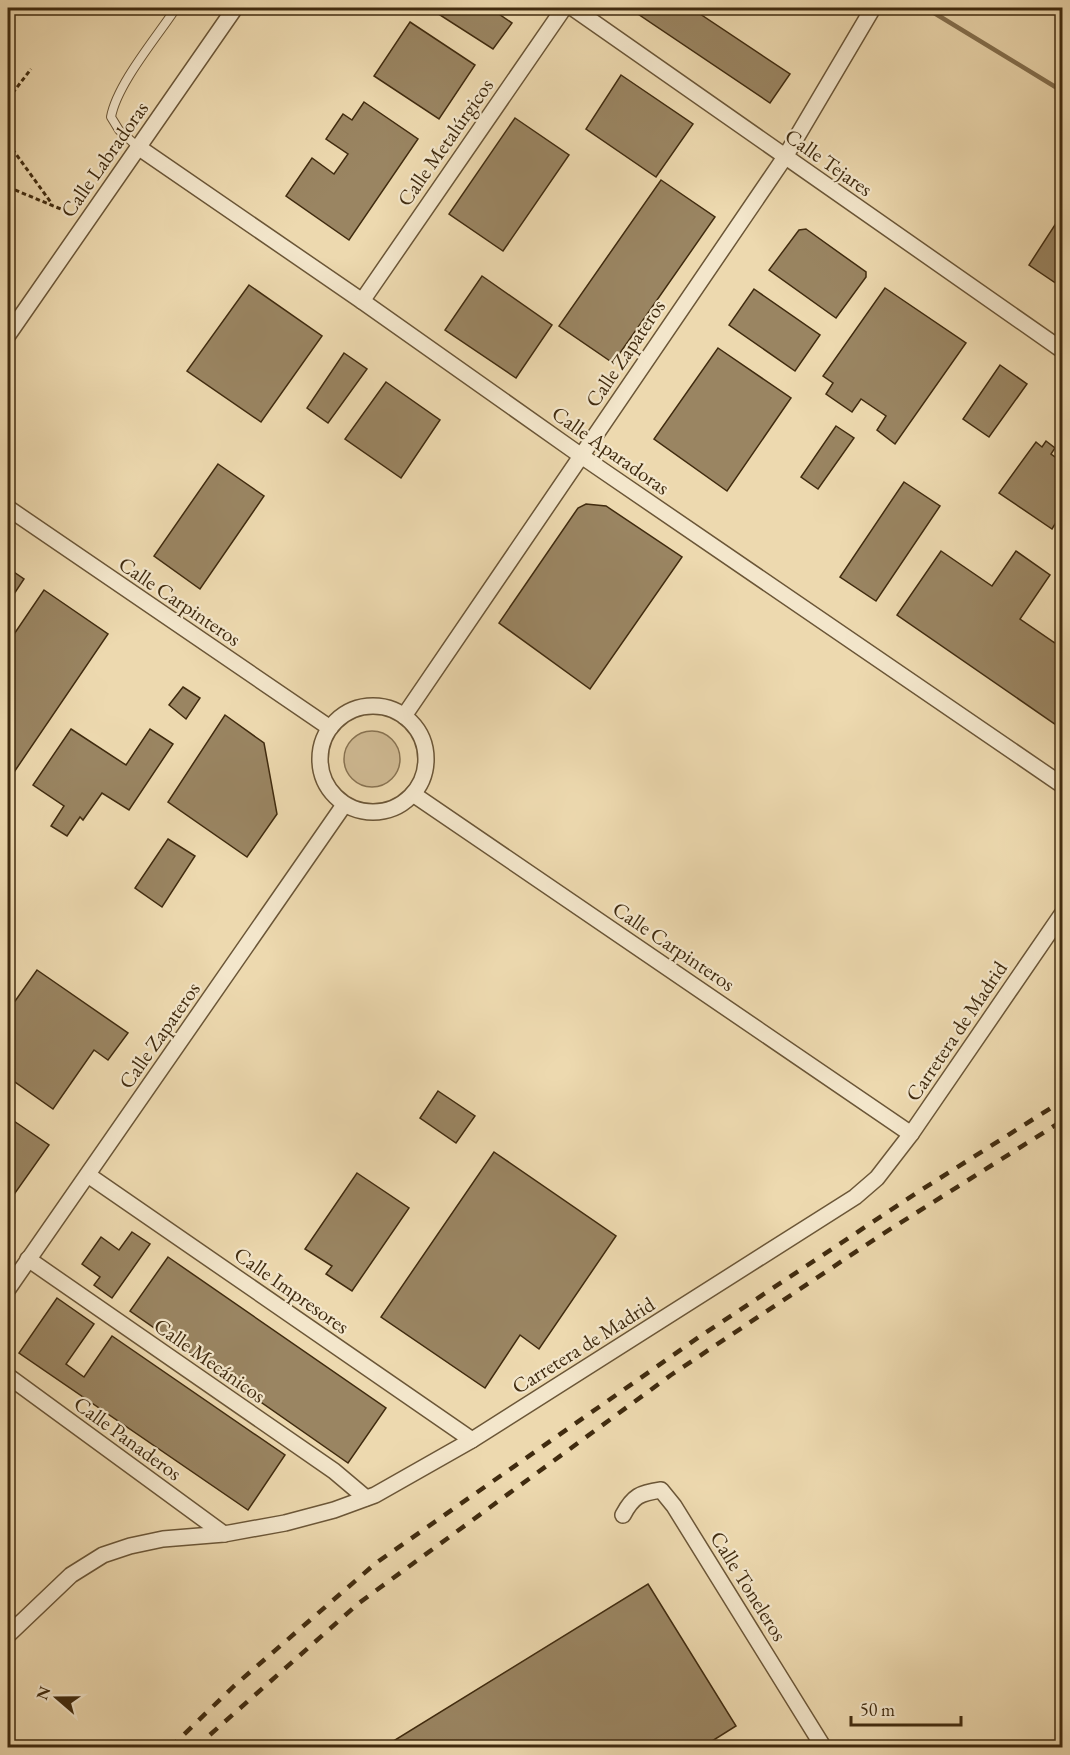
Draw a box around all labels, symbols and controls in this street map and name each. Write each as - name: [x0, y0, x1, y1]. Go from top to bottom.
- street label: Calle Metalúrgicos: [391, 73, 499, 211]
- street label: Calle Labradoras: [54, 95, 154, 222]
- street label: Calle Tejares: [780, 122, 878, 202]
- street label: Calle Zapateros: [579, 294, 671, 412]
- street label: Calle Aparadoras: [547, 399, 675, 501]
- street label: Calle Carpinteros: [114, 550, 247, 652]
- street label: Calle Carpinteros: [608, 895, 741, 997]
- street label: Carretera de Madrid: [899, 956, 1013, 1106]
- street label: Calle Zapateros: [112, 976, 206, 1094]
- street label: Calle Impresores: [229, 1240, 355, 1340]
- street label: Carretera de Madrid: [507, 1290, 660, 1400]
- street label: Calle Mecánicos: [149, 1312, 271, 1409]
- street label: Calle Panaderos: [69, 1390, 188, 1486]
- street label: Calle Toneleros: [705, 1526, 794, 1646]
- north arrow: [27, 1668, 87, 1728]
- text: N: [31, 1683, 55, 1703]
- scale bar: [851, 1689, 960, 1727]
- text: 50 m: [860, 1698, 895, 1721]

